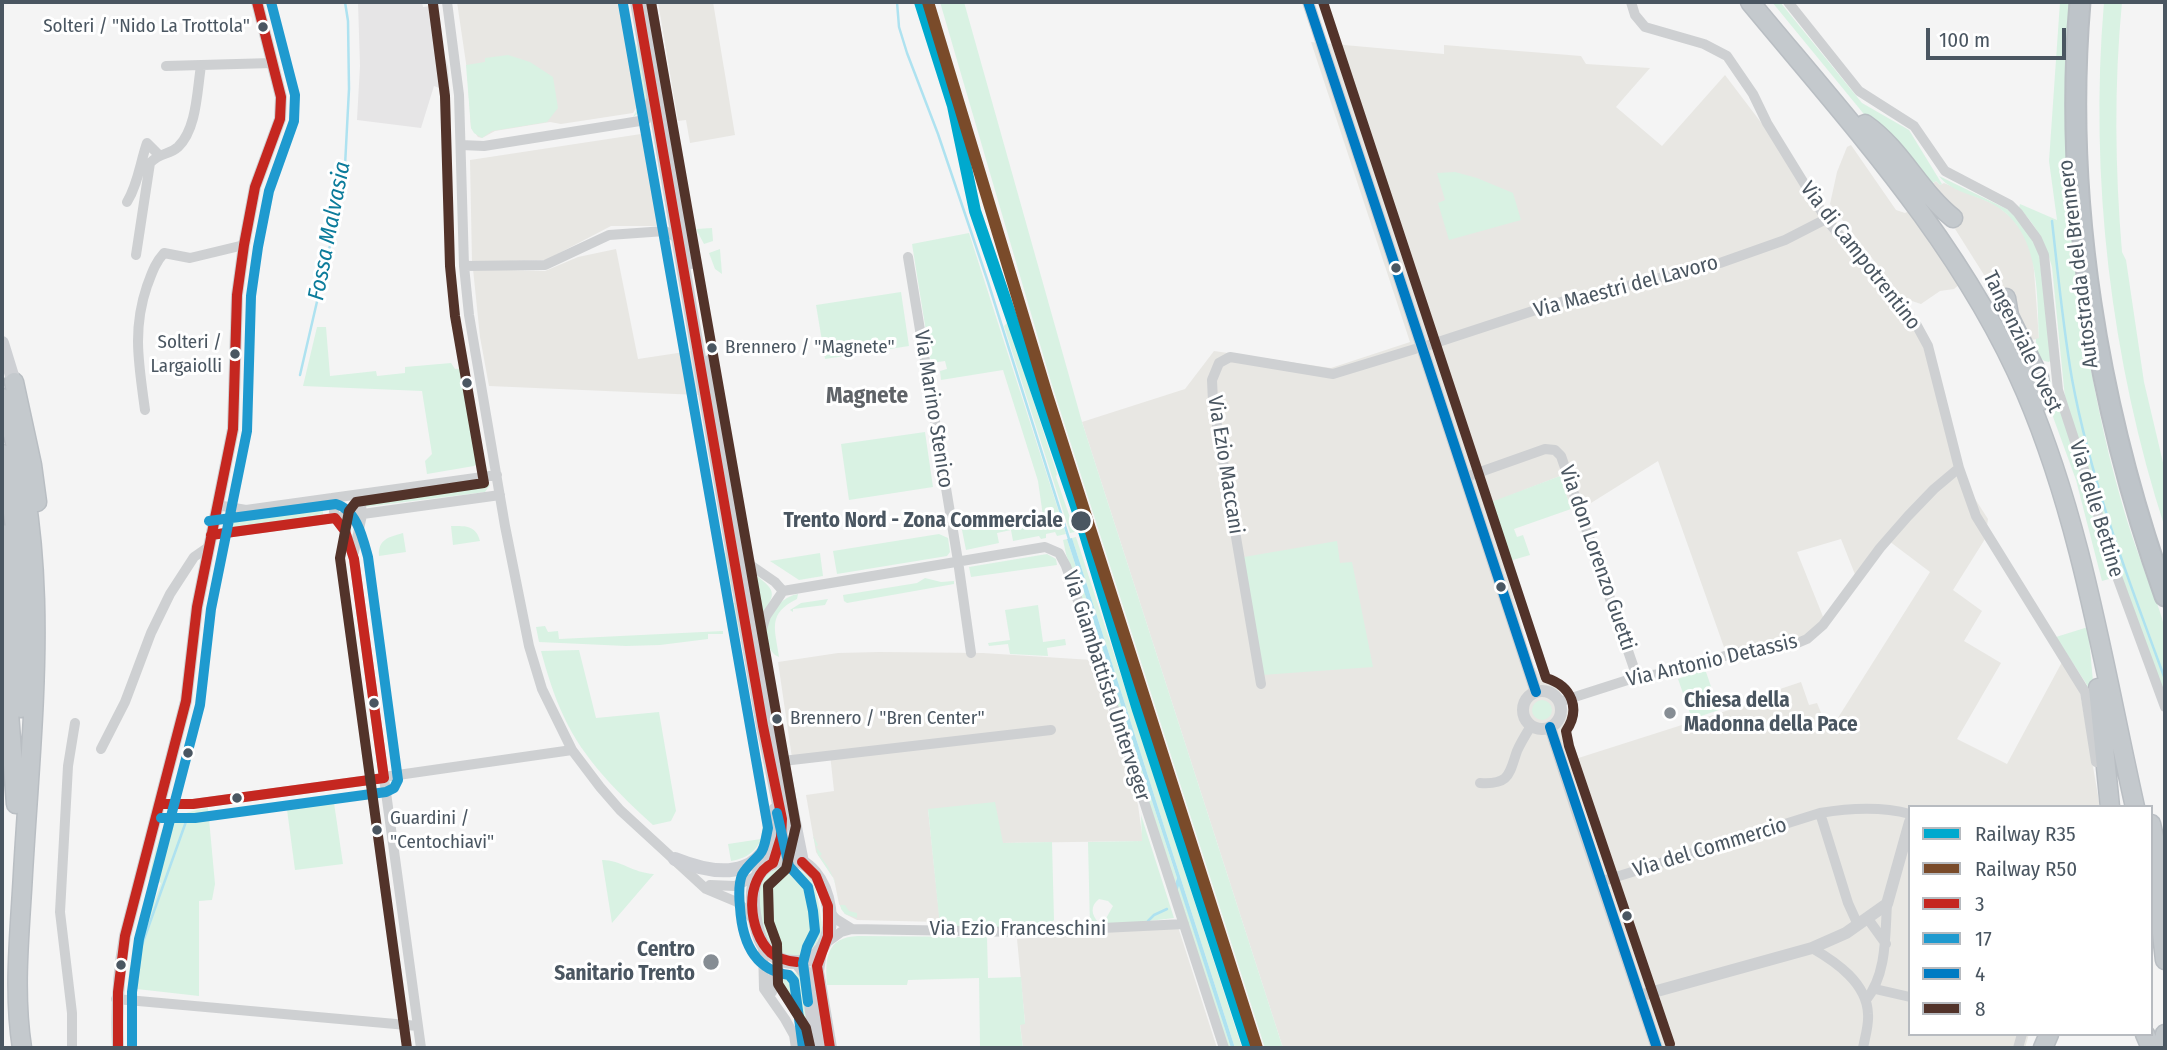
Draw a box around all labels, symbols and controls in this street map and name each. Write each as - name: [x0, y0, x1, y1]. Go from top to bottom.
- scale bar: [1929, 14, 2069, 58]
- place label: Solteri / "Nido La Trottola": [43, 16, 250, 38]
- marker: Solteri / "Nido La Trottola": [256, 20, 270, 34]
- text: 100 m: [1939, 27, 1990, 53]
- street label: Autostrada del Brennero: [2054, 158, 2104, 370]
- water label: Fossa Malvasia: [303, 159, 357, 303]
- street label: Via di Campotrentino: [1794, 177, 1926, 335]
- street label: Via Maestri del Lavoro: [1531, 250, 1721, 324]
- unlabelled marker: [1389, 261, 1403, 275]
- street label: Tangenziale Ovest: [1977, 267, 2067, 417]
- street label: Via Marino Stenico: [908, 328, 958, 490]
- place label: Solteri / Largaiolli: [151, 332, 222, 376]
- place label: Brennero / "Magnete": [725, 337, 895, 359]
- marker: Brennero / "Magnete": [705, 341, 719, 355]
- marker: Solteri / Largaiolli: [228, 347, 242, 361]
- unlabelled marker: [460, 376, 474, 390]
- district label: Magnete: [826, 383, 908, 411]
- street label: Via Ezio Maccani: [1202, 394, 1248, 536]
- street label: Via delle Bettine: [2063, 438, 2129, 580]
- street label: Via don Lorenzo Guetti: [1553, 462, 1641, 654]
- place label: Trento Nord - Zona Commerciale: [783, 508, 1063, 534]
- marker: Trento Nord - Zona Commerciale: [1069, 509, 1093, 533]
- street label: Via Giambattista Unterveger: [1057, 568, 1155, 804]
- unlabelled marker: [1494, 580, 1508, 594]
- street label: Via Antonio Detassis: [1624, 629, 1800, 693]
- place label: Chiesa della Madonna della Pace: [1684, 688, 1858, 738]
- unlabelled marker: [367, 696, 381, 710]
- marker: Chiesa della Madonna della Pace: [1662, 705, 1678, 721]
- place label: Brennero / "Bren Center": [790, 708, 985, 730]
- marker: Brennero / "Bren Center": [770, 712, 784, 726]
- unlabelled marker: [181, 746, 195, 760]
- unlabelled marker: [230, 791, 244, 805]
- legend: [1908, 805, 2153, 1036]
- place label: Guardini / "Centochiavi": [390, 808, 494, 852]
- street label: Via del Commercio: [1630, 813, 1790, 883]
- text: Railway R35: [1975, 821, 2076, 847]
- marker: Guardini / "Centochiavi": [370, 823, 384, 837]
- text: Railway R50: [1975, 856, 2077, 882]
- text: 3: [1975, 891, 1984, 917]
- unlabelled marker: [1620, 909, 1634, 923]
- street label: Via Ezio Franceschini: [930, 916, 1106, 942]
- text: 17: [1975, 926, 1992, 952]
- place label: Centro Sanitario Trento: [554, 937, 695, 987]
- marker: Centro Sanitario Trento: [701, 952, 721, 972]
- unlabelled marker: [114, 958, 128, 972]
- text: 4: [1975, 961, 1985, 987]
- text: 8: [1975, 996, 1986, 1022]

